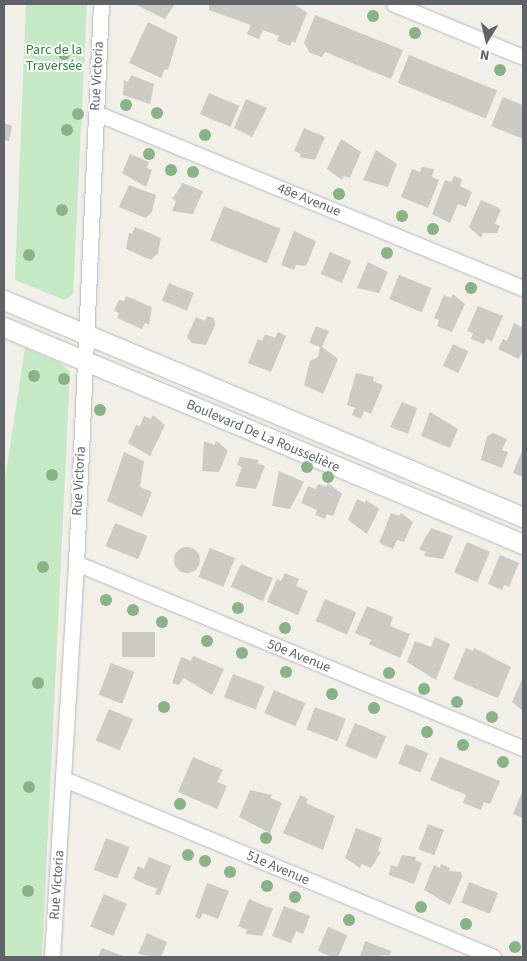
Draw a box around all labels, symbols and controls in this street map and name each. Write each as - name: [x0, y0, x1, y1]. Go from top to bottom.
- north arrow: [462, 15, 512, 65]
- street label: Rue Victoria: [87, 41, 107, 111]
- park label: Parc de la Traversée: [26, 42, 82, 74]
- text: N: [478, 44, 491, 65]
- street label: 48e Avenue: [275, 180, 343, 220]
- street label: Boulevard De La Rousselière: [184, 396, 342, 476]
- street label: Rue Victoria: [69, 446, 89, 516]
- street label: 50e Avenue: [265, 636, 333, 676]
- street label: 51e Avenue: [244, 847, 312, 889]
- street label: Rue Victoria: [46, 850, 68, 920]

